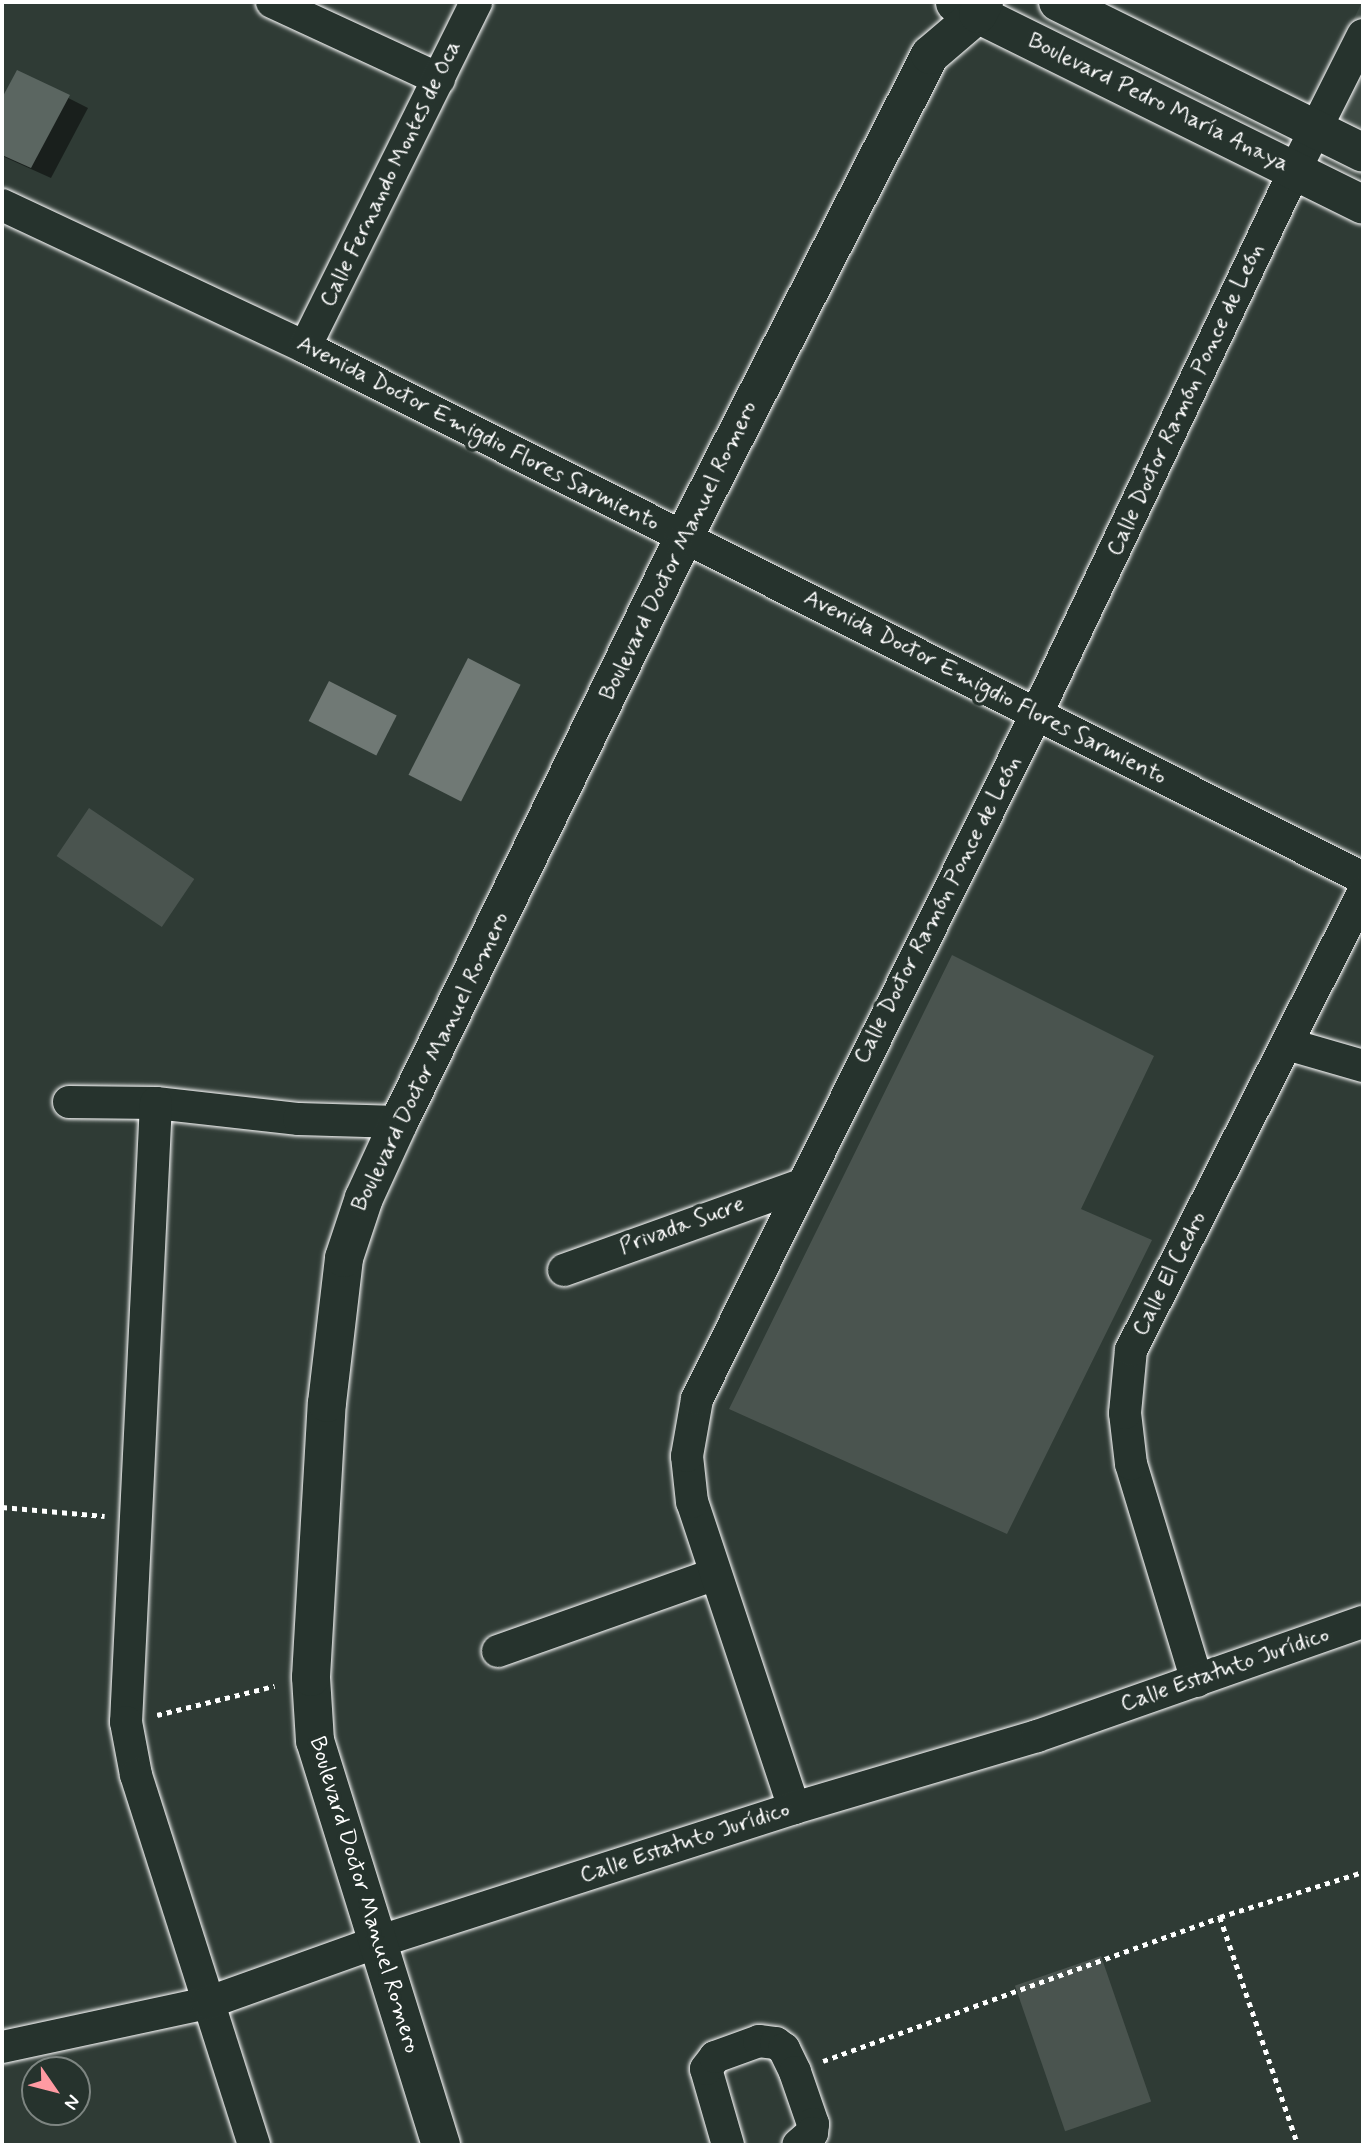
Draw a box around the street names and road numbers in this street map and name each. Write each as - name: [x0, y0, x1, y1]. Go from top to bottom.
- street label: Boulevard Pedro María Anaya: [1023, 28, 1293, 178]
- street label: Calle Fernando Montes de Oca: [313, 34, 469, 314]
- street label: Calle Doctor Ramón Ponce de León: [1103, 243, 1269, 557]
- street label: Avenida Doctor Emigdio Flores Sarmiento: [292, 330, 664, 538]
- street label: Boulevard Doctor Manuel Romero: [598, 404, 760, 698]
- street label: Avenida Doctor Emigdio Flores Sarmiento: [799, 584, 1171, 792]
- street label: Calle Doctor Ramón Ponce de León: [850, 755, 1026, 1065]
- street label: Boulevard Doctor Manuel Romero: [350, 915, 512, 1209]
- street label: Privada Sucre: [614, 1190, 750, 1262]
- street label: Calle El Cedro: [1126, 1206, 1214, 1342]
- street label: Calle Estatuto Jurídico: [1115, 1621, 1335, 1719]
- street label: Boulevard Doctor Manuel Romero: [305, 1741, 423, 2049]
- street label: Calle Estatuto Jurídico: [575, 1796, 795, 1890]

